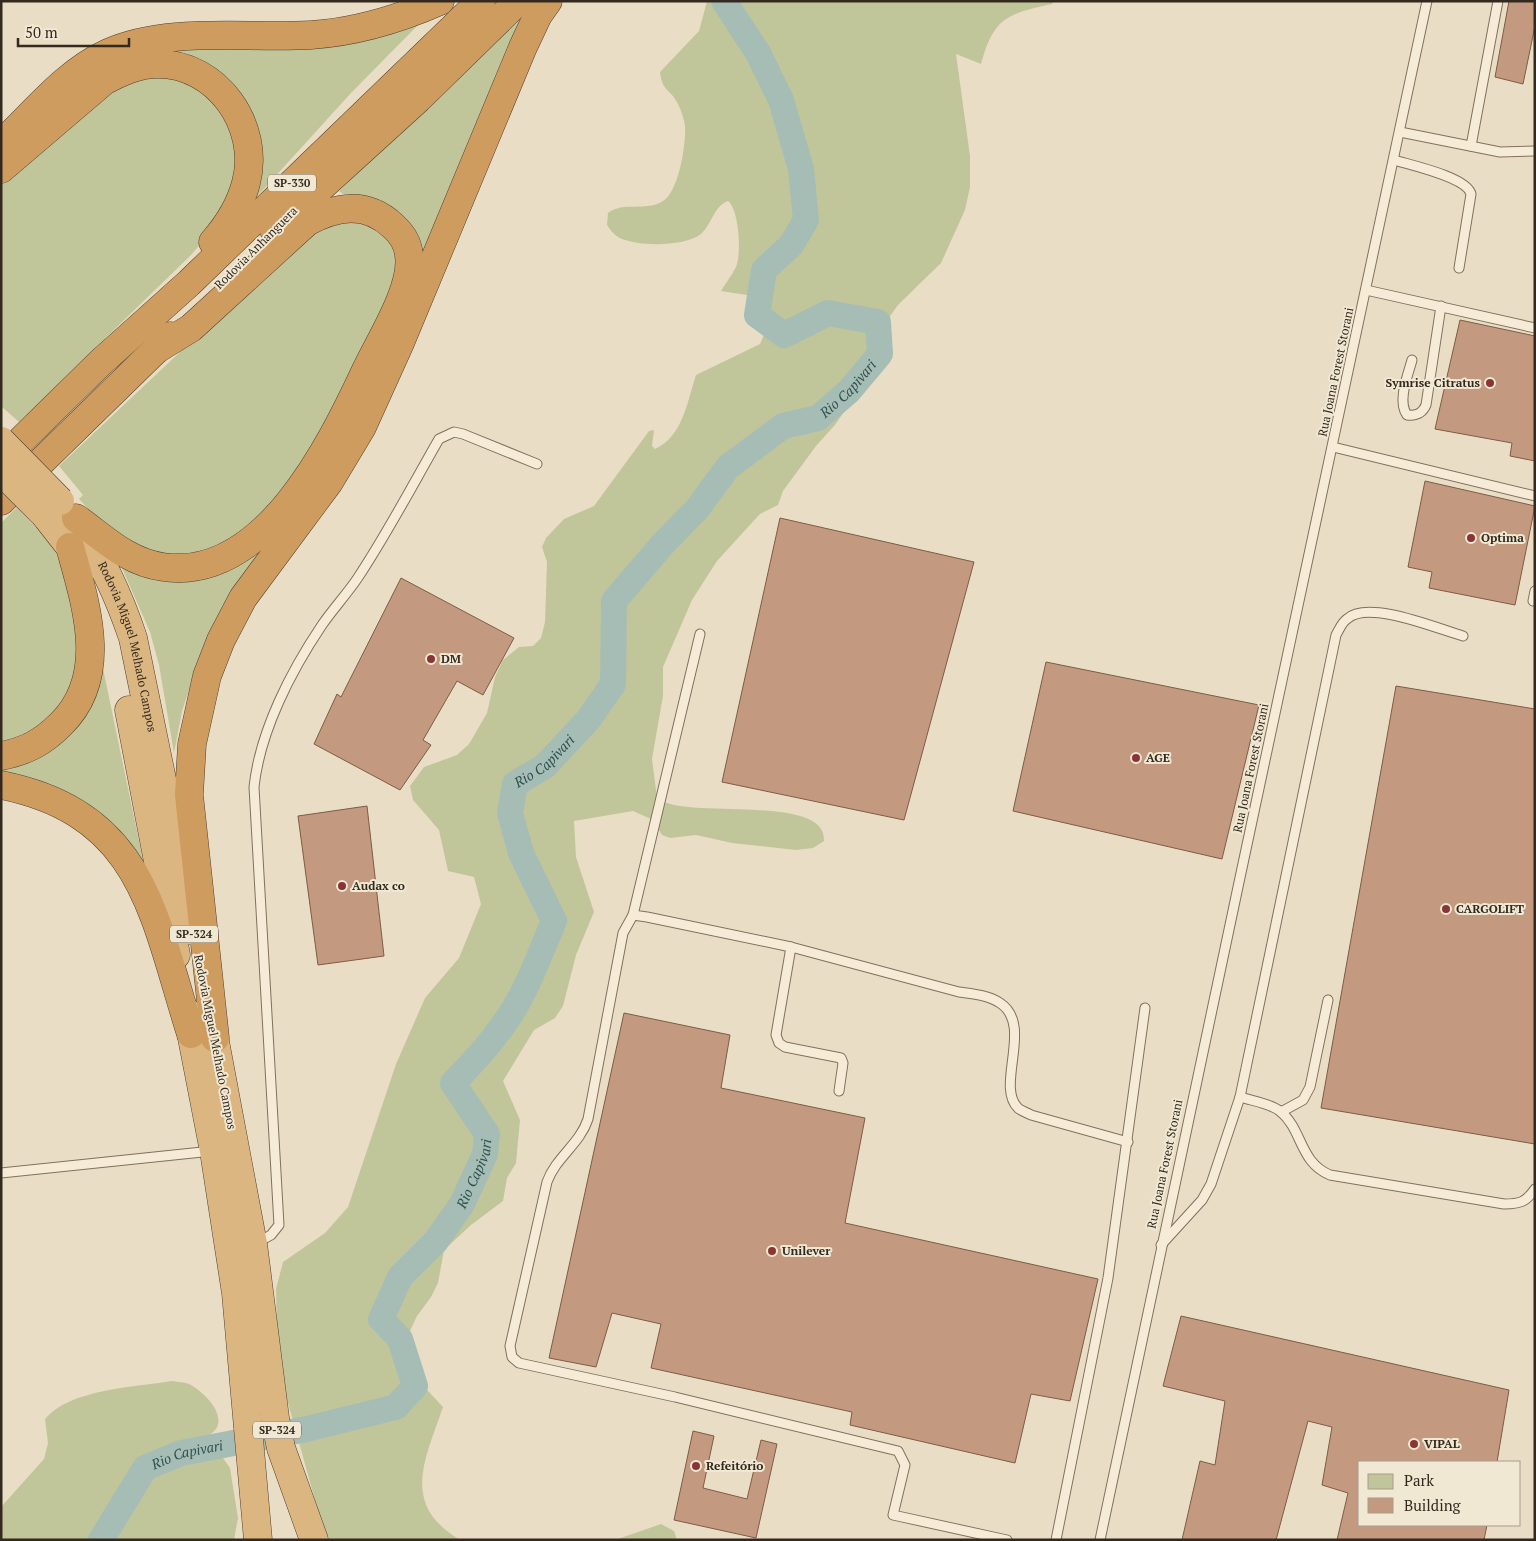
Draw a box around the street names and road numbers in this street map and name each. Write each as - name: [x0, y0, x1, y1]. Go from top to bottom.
- road number: SP-330: [268, 174, 316, 192]
- street label: Rodovia Anhanguera: [211, 203, 300, 292]
- street label: Rua Joana Forest Storani: [1314, 306, 1357, 438]
- street label: Rodovia Miguel Melhado Campos: [95, 559, 160, 733]
- street label: Rua Joana Forest Storani: [1229, 702, 1272, 834]
- road number: SP-324: [170, 926, 218, 942]
- street label: Rodovia Miguel Melhado Campos: [191, 953, 240, 1131]
- street label: Rua Joana Forest Storani: [1143, 1098, 1186, 1230]
- road number: SP-324: [253, 1422, 301, 1438]

